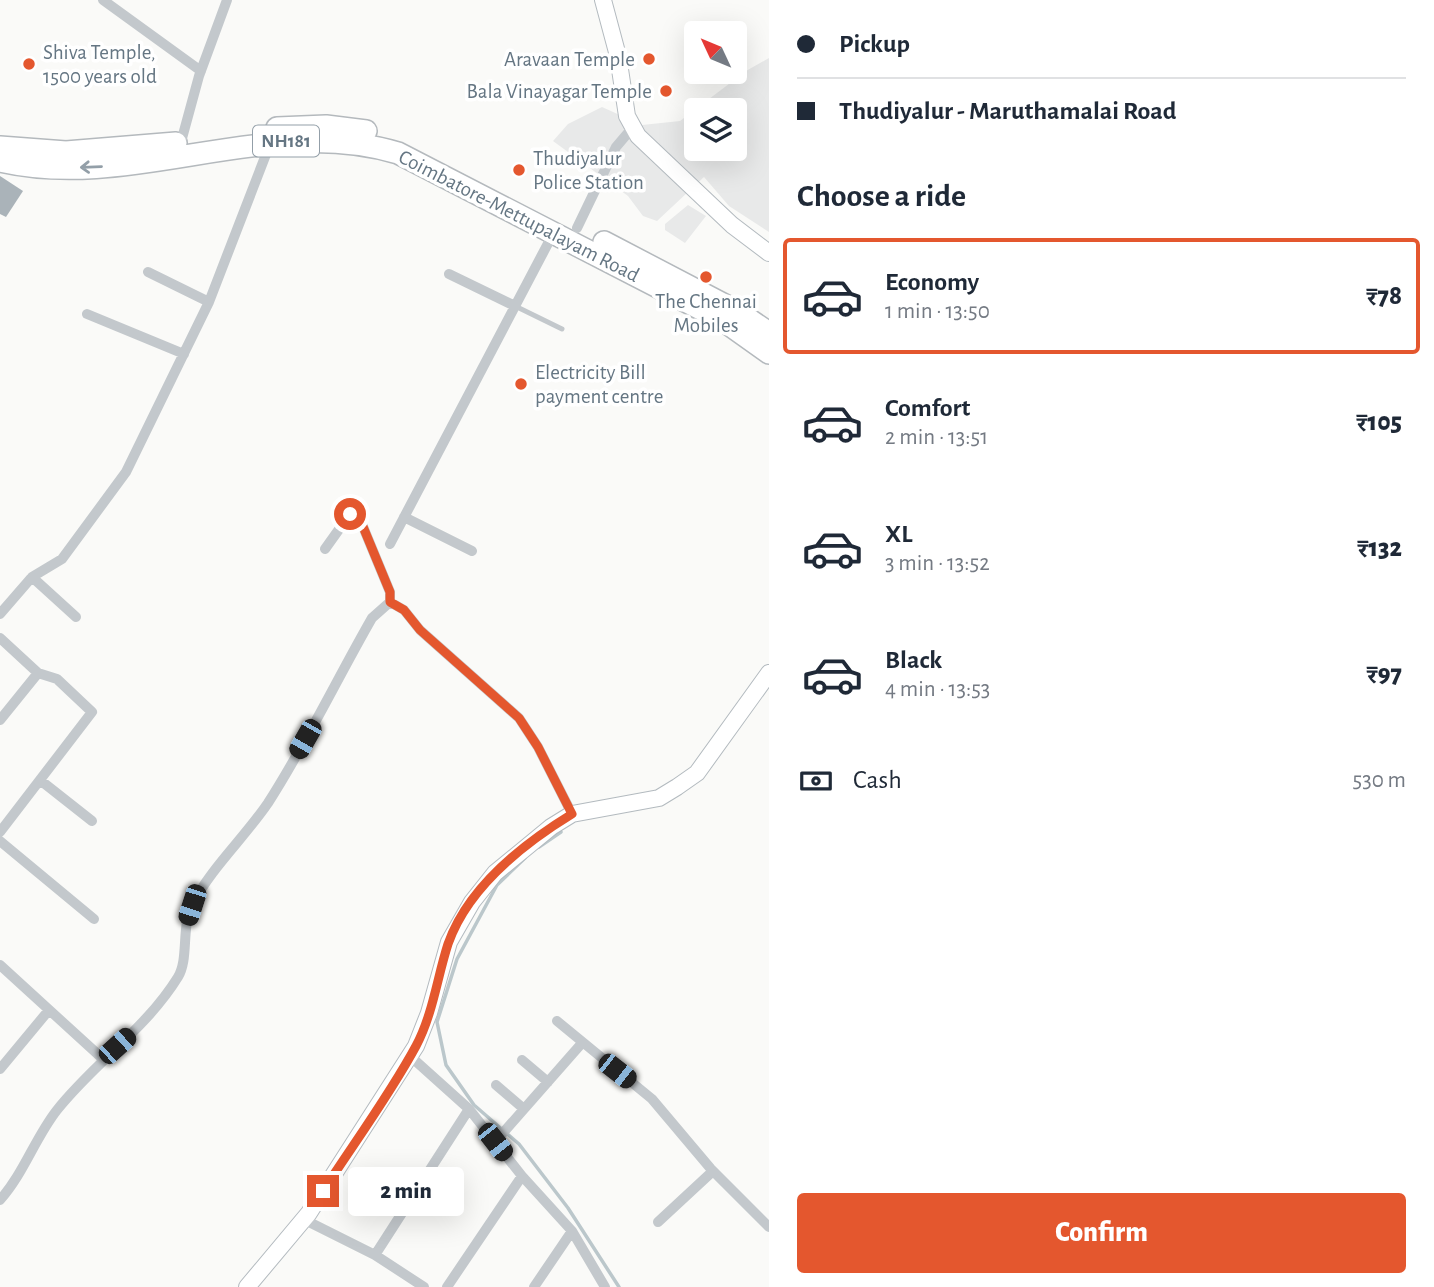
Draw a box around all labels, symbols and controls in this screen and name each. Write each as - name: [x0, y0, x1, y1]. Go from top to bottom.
- north arrow: [684, 21, 747, 84]
- map controls: [684, 21, 747, 161]
- text: Pickup: [839, 31, 910, 57]
- place label: Shiva Temple, 1500 years old: [43, 42, 157, 87]
- place label: Aravaan Temple: [504, 49, 635, 70]
- marker: Aravaan Temple: [641, 51, 657, 67]
- marker: Shiva Temple, 1500 years old: [21, 56, 37, 72]
- place label: Bala Vinayagar Temple: [467, 81, 652, 102]
- marker: Bala Vinayagar Temple: [658, 83, 674, 99]
- button: layers: [684, 98, 747, 161]
- text: Thudiyalur - Maruthamalai Road: [839, 98, 1177, 124]
- road number: NH181: [253, 125, 319, 156]
- street label: Coimbatore-Mettupalayam Road: [395, 146, 643, 286]
- place label: Thudiyalur Police Station: [533, 148, 644, 193]
- one-way arrow: [80, 161, 103, 174]
- marker: Thudiyalur Police Station: [511, 162, 527, 178]
- text: Choose a ride: [797, 180, 966, 212]
- icon: car: [801, 265, 864, 328]
- marker: The Chennai Mobiles: [698, 269, 714, 285]
- text: Economy: [885, 269, 979, 295]
- text: ₹78: [1366, 283, 1402, 309]
- place label: The Chennai Mobiles: [655, 291, 757, 336]
- text: 1 min · 13:50: [885, 300, 990, 323]
- place label: Electricity Bill payment centre: [535, 362, 663, 407]
- marker: Electricity Bill payment centre: [513, 376, 529, 392]
- icon: car: [801, 391, 864, 454]
- text: Comfort: [885, 395, 970, 421]
- text: ₹105: [1356, 409, 1402, 435]
- text: 2 min · 13:51: [885, 426, 988, 449]
- route start: [334, 498, 366, 530]
- icon: car: [801, 517, 864, 580]
- text: XL: [885, 521, 912, 547]
- text: ₹132: [1357, 535, 1402, 561]
- text: 3 min · 13:52: [885, 552, 990, 575]
- icon: car: [801, 643, 864, 706]
- text: Black: [885, 647, 942, 673]
- text: ₹97: [1367, 661, 1402, 687]
- text: 4 min · 13:53: [885, 678, 990, 701]
- car: [286, 716, 325, 762]
- icon: cash: [797, 762, 835, 800]
- text: Cash: [853, 767, 902, 793]
- text: 530 m: [1353, 769, 1406, 792]
- car: [176, 882, 209, 928]
- car: [95, 1024, 140, 1068]
- car: [594, 1050, 641, 1092]
- car: [474, 1119, 517, 1165]
- callout: 2 min: [348, 1166, 463, 1216]
- route end: [307, 1175, 339, 1207]
- text: 2 min: [380, 1180, 432, 1203]
- button: Confirm: [797, 1193, 1406, 1273]

